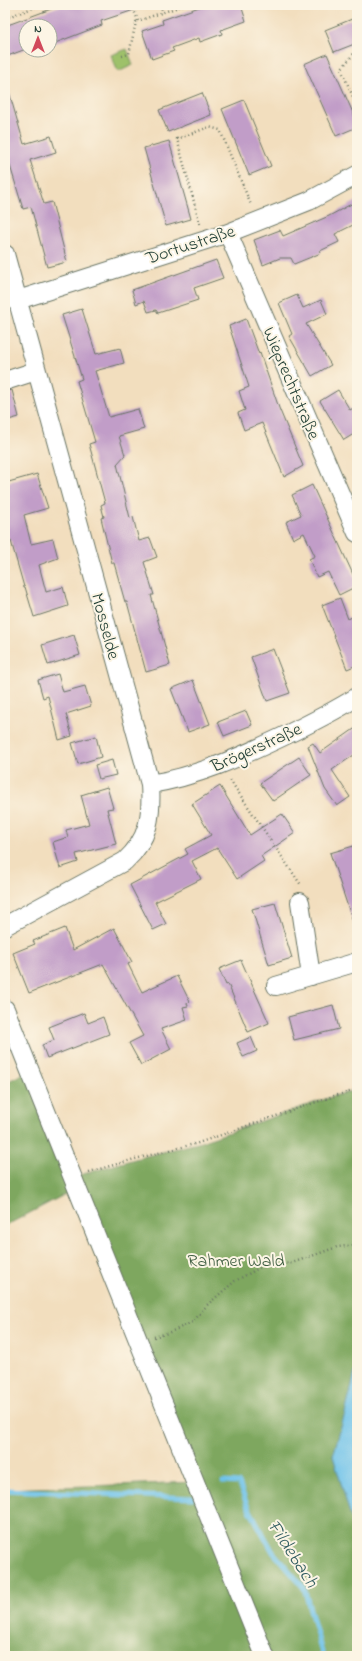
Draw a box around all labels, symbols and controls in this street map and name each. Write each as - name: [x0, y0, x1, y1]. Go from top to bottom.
- north arrow: [18, 18, 58, 58]
- text: N: [34, 21, 42, 37]
- street label: Dortustraße: [142, 219, 239, 273]
- street label: Wieprechtstraße: [255, 323, 326, 445]
- street label: Mosselde: [83, 590, 126, 664]
- street label: Brögerstraße: [206, 717, 308, 782]
- park label: Rahmer Wald: [187, 1249, 285, 1275]
- water label: Fildebach: [260, 1515, 324, 1594]

